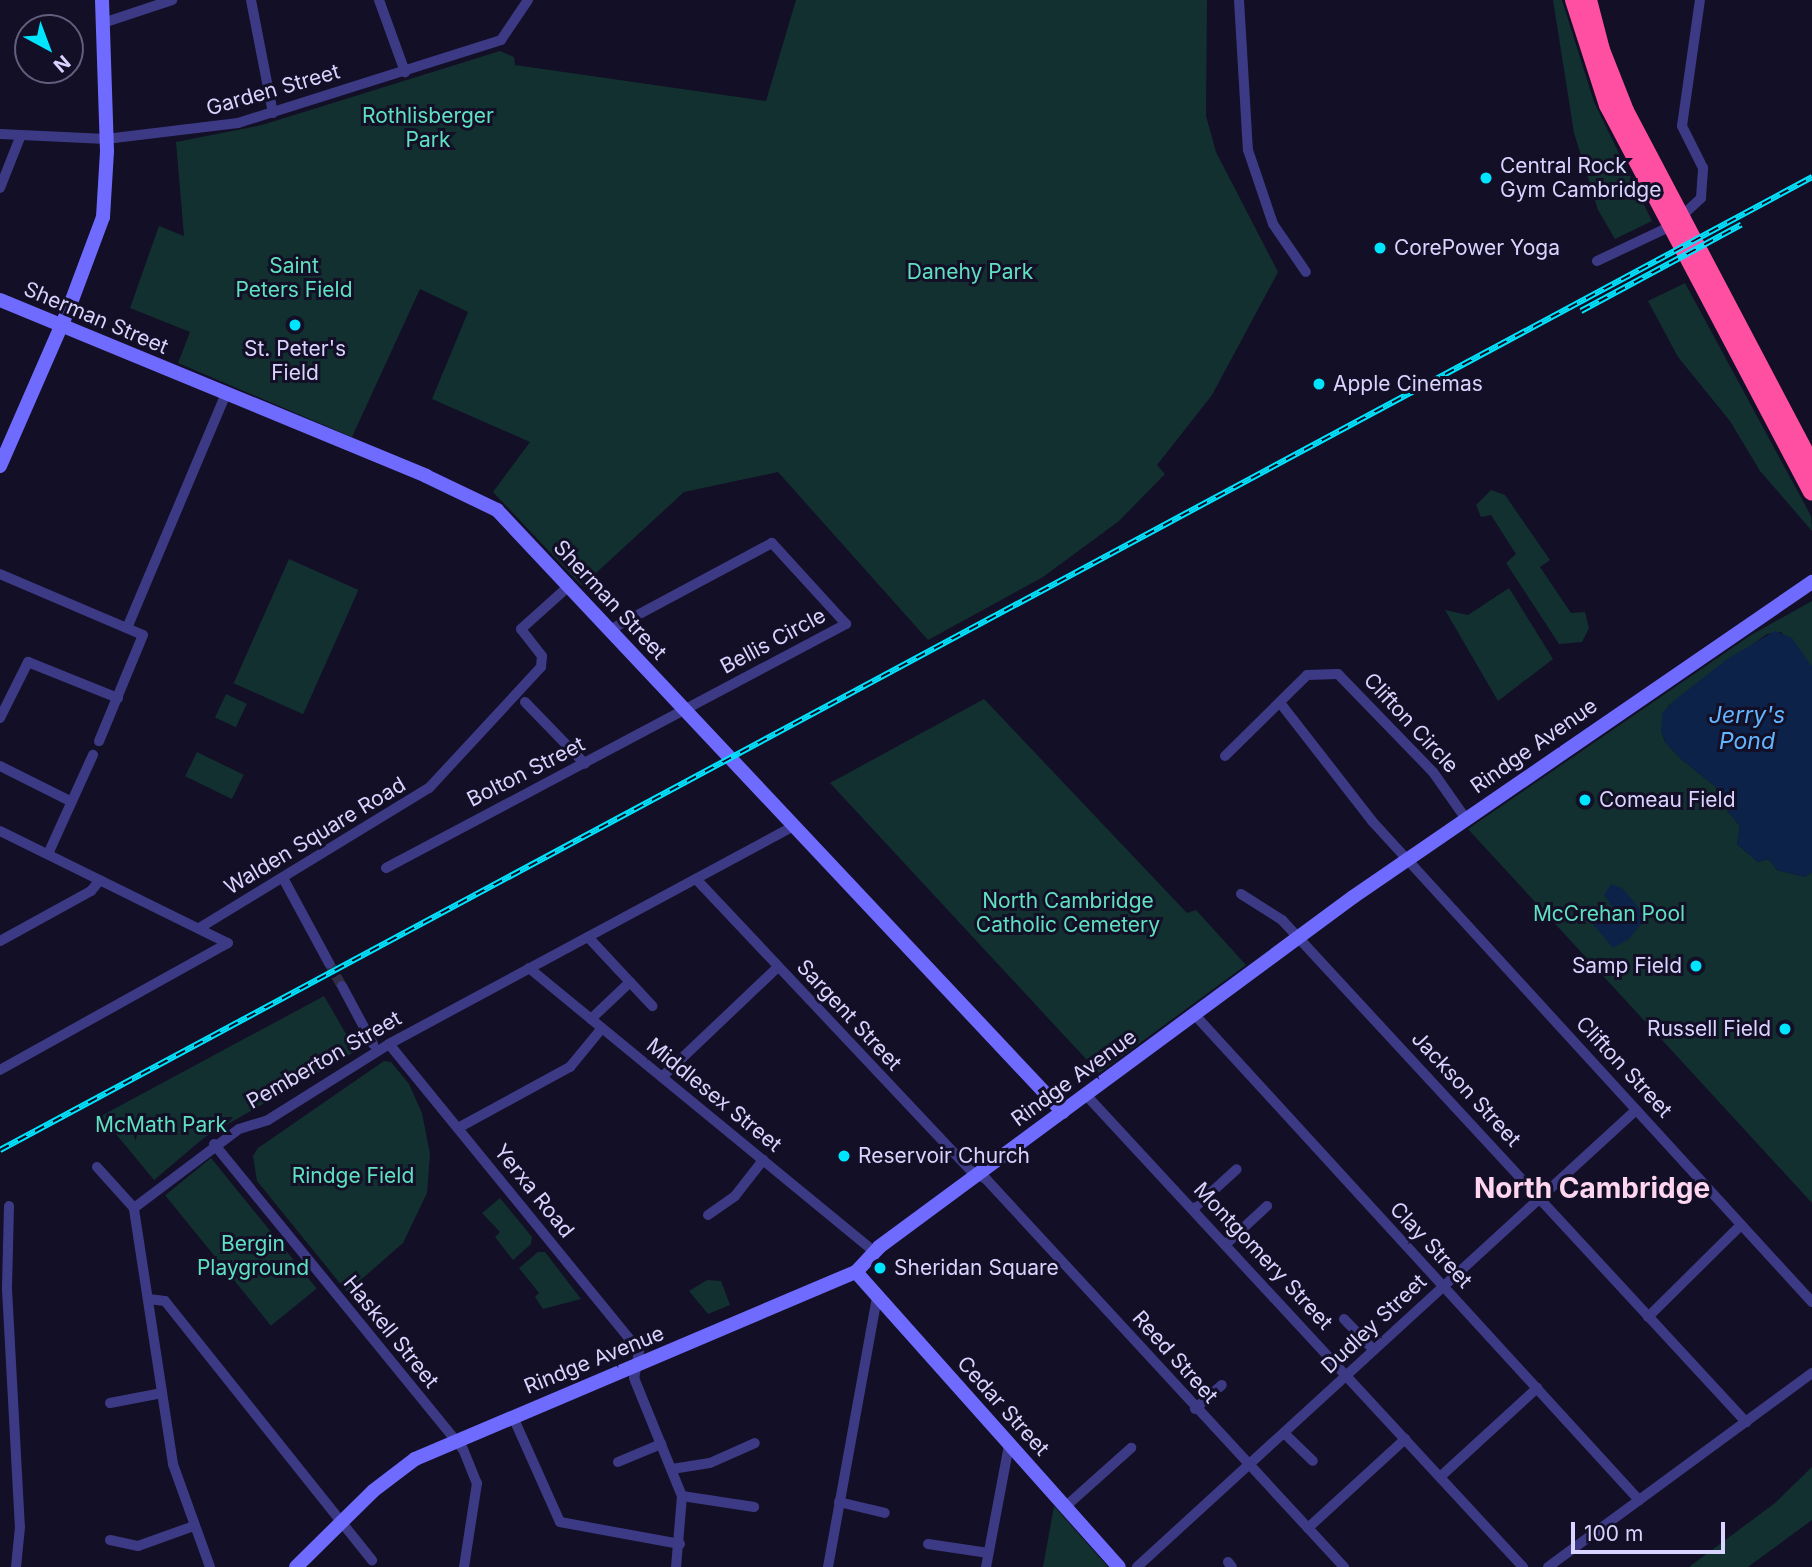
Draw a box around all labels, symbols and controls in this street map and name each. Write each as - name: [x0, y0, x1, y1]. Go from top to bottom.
- north arrow: [14, 14, 84, 84]
- text: N: [49, 50, 75, 77]
- street label: Garden Street: [203, 59, 343, 121]
- park label: Rothlisberger Park: [362, 103, 494, 153]
- place label: Central Rock Gym Cambridge: [1500, 153, 1661, 203]
- marker: Central Rock Gym Cambridge: [1478, 170, 1494, 186]
- place label: CorePower Yoga: [1394, 235, 1560, 261]
- marker: CorePower Yoga: [1372, 240, 1388, 256]
- park label: Saint Peters Field: [235, 253, 353, 303]
- park label: Danehy Park: [907, 259, 1033, 285]
- street label: Sherman Street: [20, 276, 172, 360]
- marker: St. Peter's Field: [287, 317, 303, 333]
- place label: St. Peter's Field: [244, 336, 346, 386]
- place label: Apple Cinemas: [1333, 371, 1483, 397]
- marker: Apple Cinemas: [1311, 376, 1327, 392]
- street label: Sherman Street: [548, 535, 672, 665]
- street label: Bellis Circle: [716, 603, 830, 679]
- street label: Clifton Circle: [1358, 668, 1464, 778]
- street label: Rindge Avenue: [1466, 693, 1602, 799]
- water label: Jerry's Pond: [1709, 701, 1785, 755]
- street label: Bolton Street: [463, 732, 589, 812]
- street label: Walden Square Road: [220, 772, 410, 900]
- place label: Comeau Field: [1599, 787, 1736, 813]
- marker: Comeau Field: [1577, 792, 1593, 808]
- park label: North Cambridge Catholic Cemetery: [976, 888, 1160, 938]
- park label: McCrehan Pool: [1533, 901, 1685, 927]
- place label: Samp Field: [1572, 953, 1682, 979]
- street label: Sargent Street: [791, 954, 907, 1076]
- marker: Samp Field: [1688, 958, 1704, 974]
- street label: Pemberton Street: [242, 1006, 406, 1114]
- street label: Clifton Street: [1571, 1011, 1677, 1123]
- place label: Russell Field: [1647, 1016, 1771, 1042]
- marker: Russell Field: [1777, 1021, 1793, 1037]
- street label: Rindge Avenue: [1006, 1024, 1142, 1132]
- street label: Jackson Street: [1406, 1026, 1526, 1152]
- street label: Middlesex Street: [641, 1033, 787, 1157]
- park label: McMath Park: [95, 1112, 227, 1138]
- street label: Yerxa Road: [489, 1139, 579, 1243]
- place label: Reservoir Church: [858, 1143, 1030, 1169]
- marker: Reservoir Church: [836, 1148, 852, 1164]
- park label: Rindge Field: [292, 1163, 414, 1189]
- district label: North Cambridge: [1474, 1171, 1710, 1205]
- street label: Montgomery Street: [1188, 1177, 1338, 1335]
- street label: Clay Street: [1385, 1197, 1477, 1293]
- park label: Bergin Playground: [197, 1231, 309, 1281]
- place label: Sheridan Square: [894, 1255, 1059, 1281]
- marker: Sheridan Square: [872, 1260, 888, 1276]
- street label: Dudley Street: [1316, 1269, 1432, 1379]
- street label: Haskell Street: [338, 1271, 444, 1393]
- street label: Reed Street: [1127, 1306, 1223, 1408]
- street label: Rindge Avenue: [520, 1320, 668, 1400]
- street label: Cedar Street: [952, 1351, 1054, 1461]
- scale bar: [1574, 1508, 1728, 1552]
- text: 100 m: [1584, 1521, 1643, 1546]

